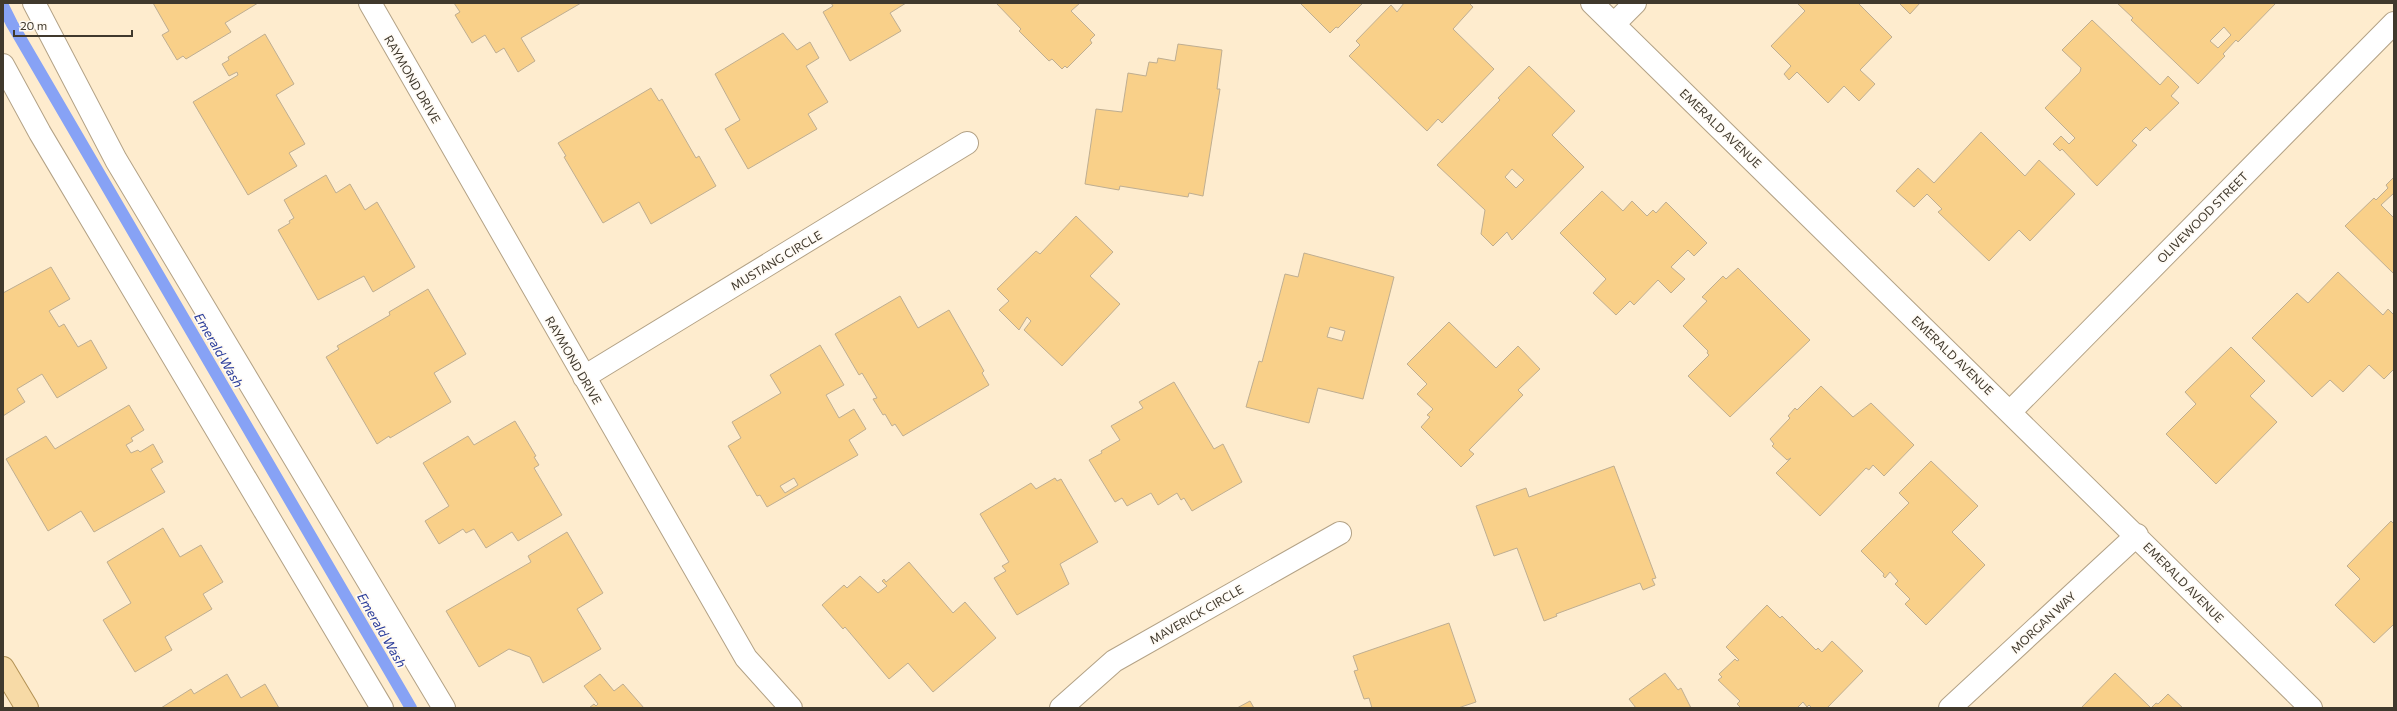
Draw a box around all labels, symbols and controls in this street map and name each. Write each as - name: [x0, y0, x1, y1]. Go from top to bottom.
- scale bar: [14, 12, 132, 38]
- text: 20 m: [20, 18, 47, 32]
- street label: RAYMOND DRIVE: [382, 33, 444, 125]
- street label: EMERALD AVENUE: [1677, 86, 1765, 170]
- street label: OLIVEWOOD STREET: [2154, 168, 2251, 265]
- street label: MUSTANG CIRCLE: [728, 227, 824, 293]
- water label: Emerald Wash: [191, 310, 247, 390]
- street label: EMERALD AVENUE: [1909, 313, 1997, 397]
- street label: RAYMOND DRIVE: [543, 314, 605, 406]
- street label: EMERALD AVENUE: [2141, 539, 2227, 625]
- street label: MAVERICK CIRCLE: [1147, 581, 1245, 647]
- street label: MORGAN WAY: [2008, 588, 2079, 656]
- water label: Emerald Wash: [354, 590, 410, 670]

